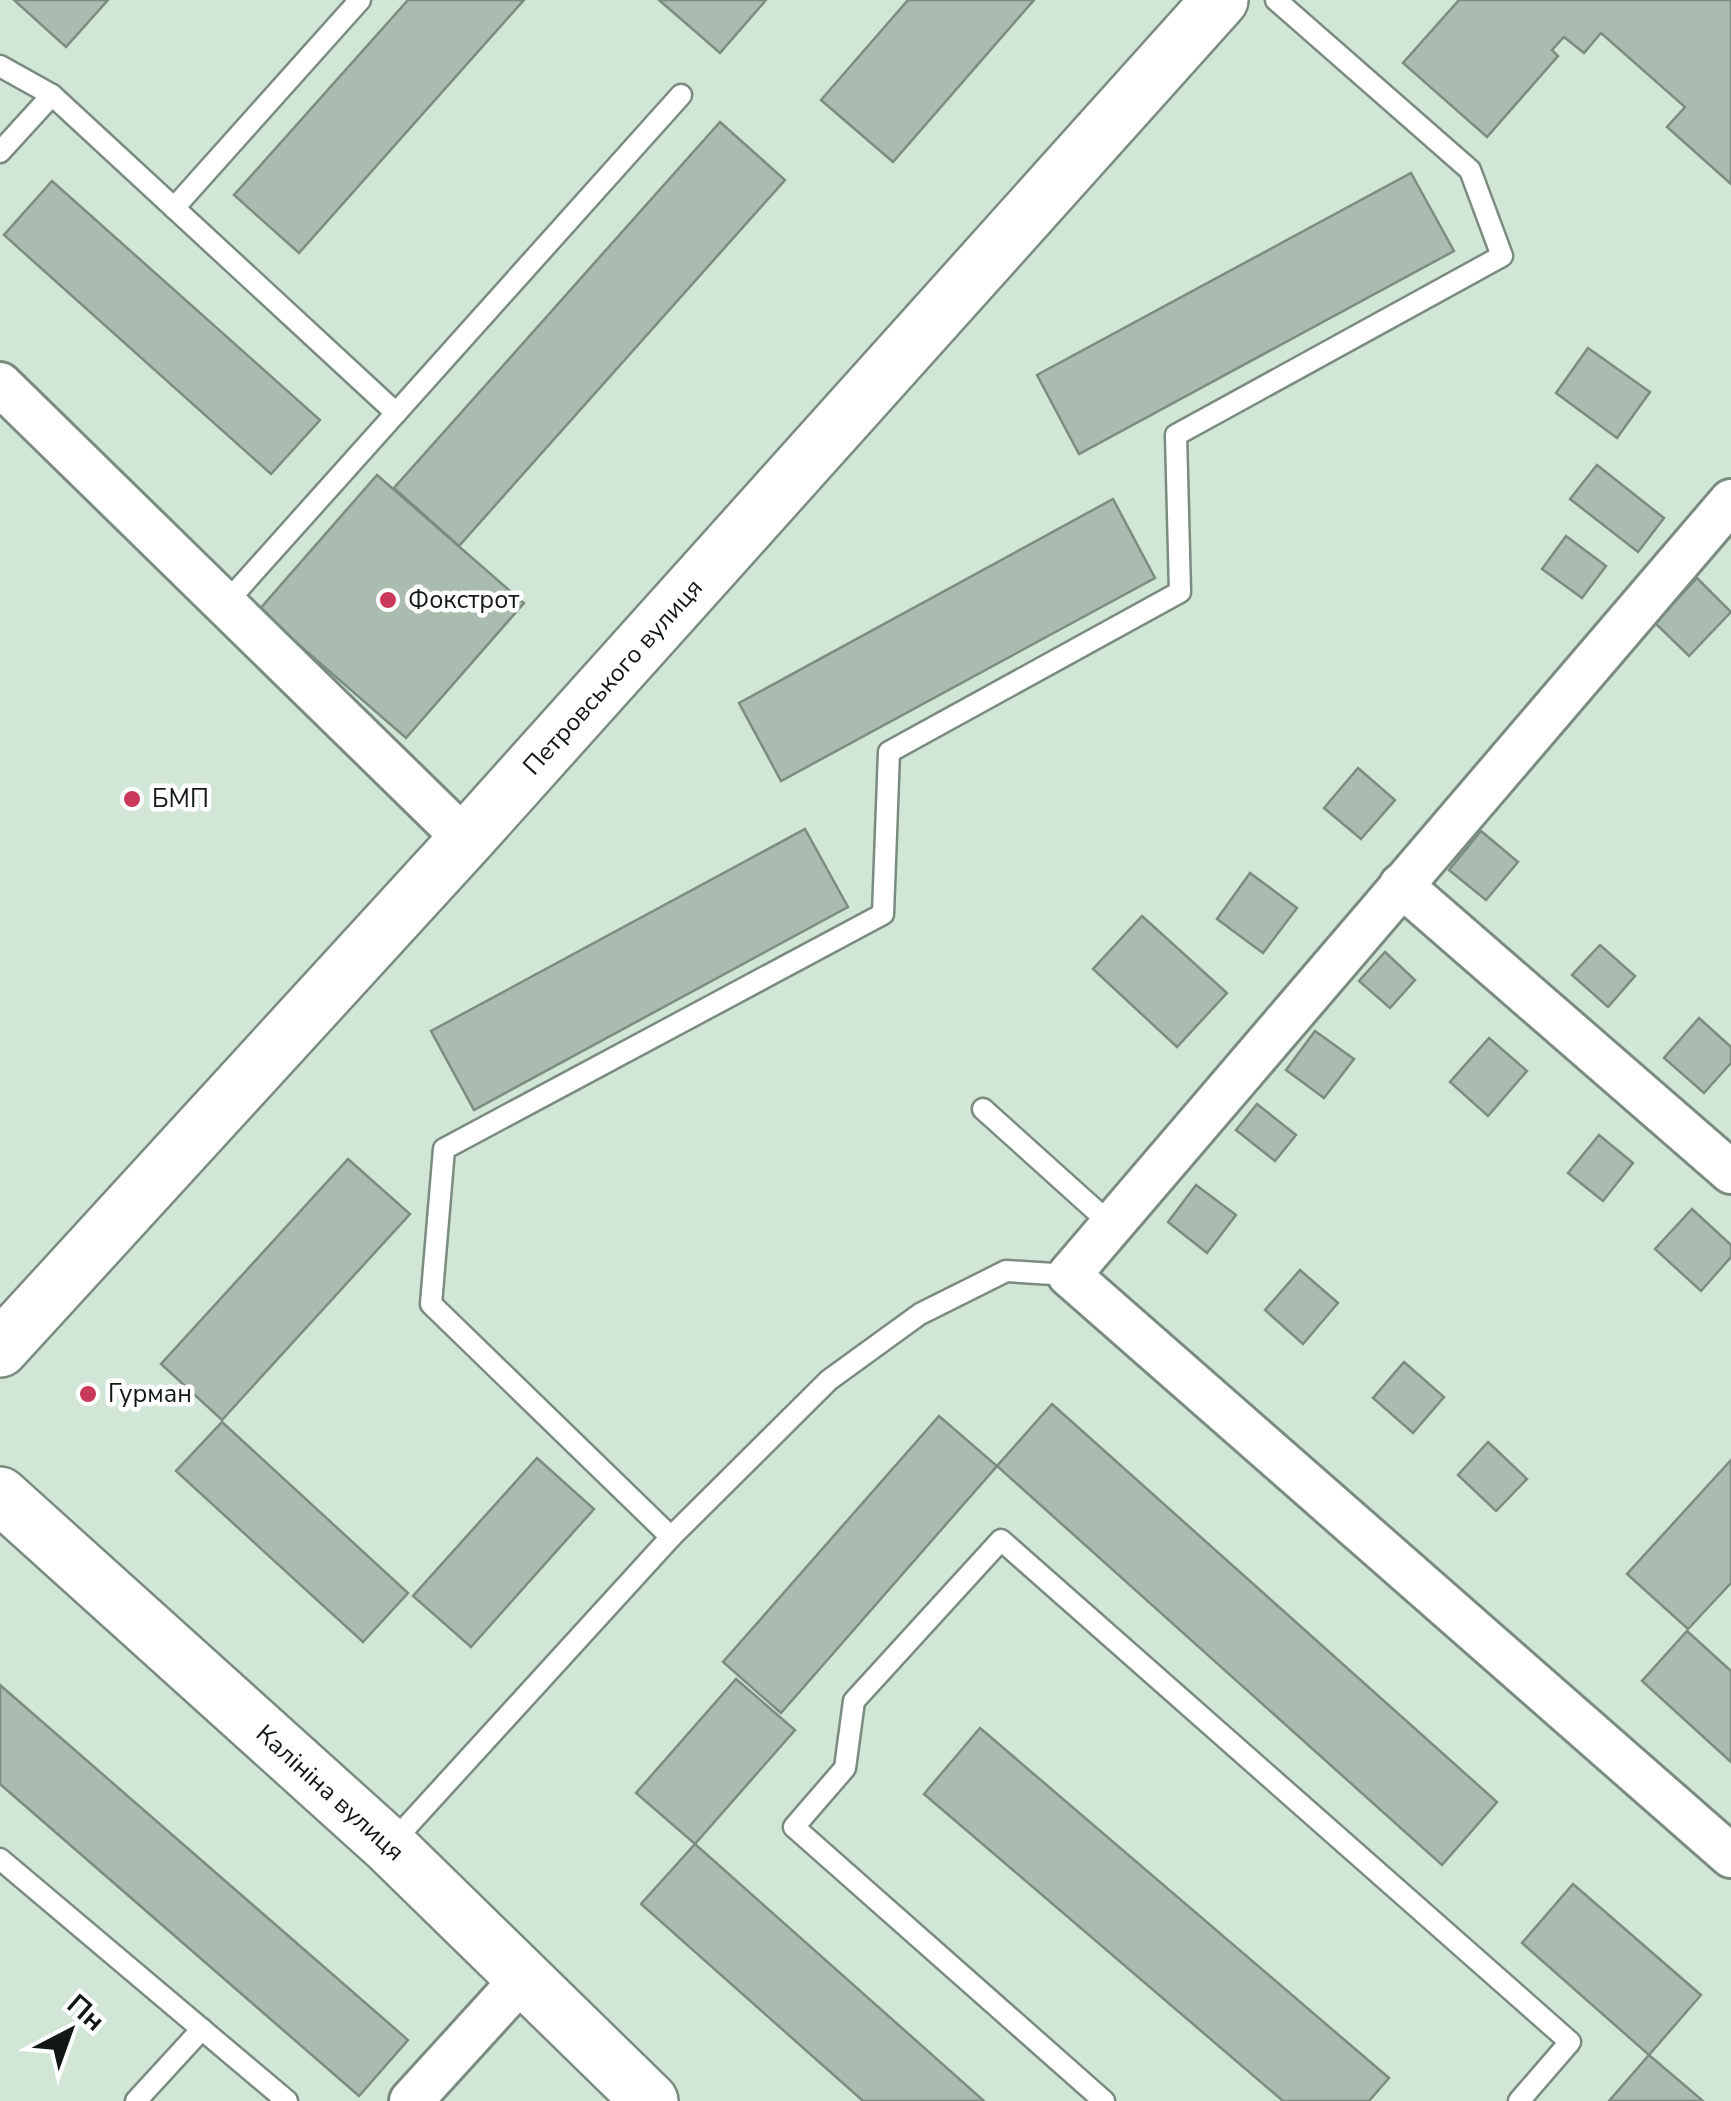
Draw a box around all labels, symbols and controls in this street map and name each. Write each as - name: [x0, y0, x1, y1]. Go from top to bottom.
- street label: Петровського вулиця: [516, 571, 710, 783]
- place label: Фокстрот: [408, 583, 519, 617]
- marker: Фокстрот: [377, 589, 399, 611]
- place label: БМП: [152, 782, 209, 816]
- marker: БМП: [121, 788, 143, 810]
- place label: Гурман: [108, 1377, 192, 1411]
- marker: Гурман: [77, 1383, 99, 1405]
- street label: Калініна вулиця: [249, 1717, 411, 1869]
- north arrow: [20, 1981, 120, 2081]
- text: Пн: [59, 1986, 113, 2040]

